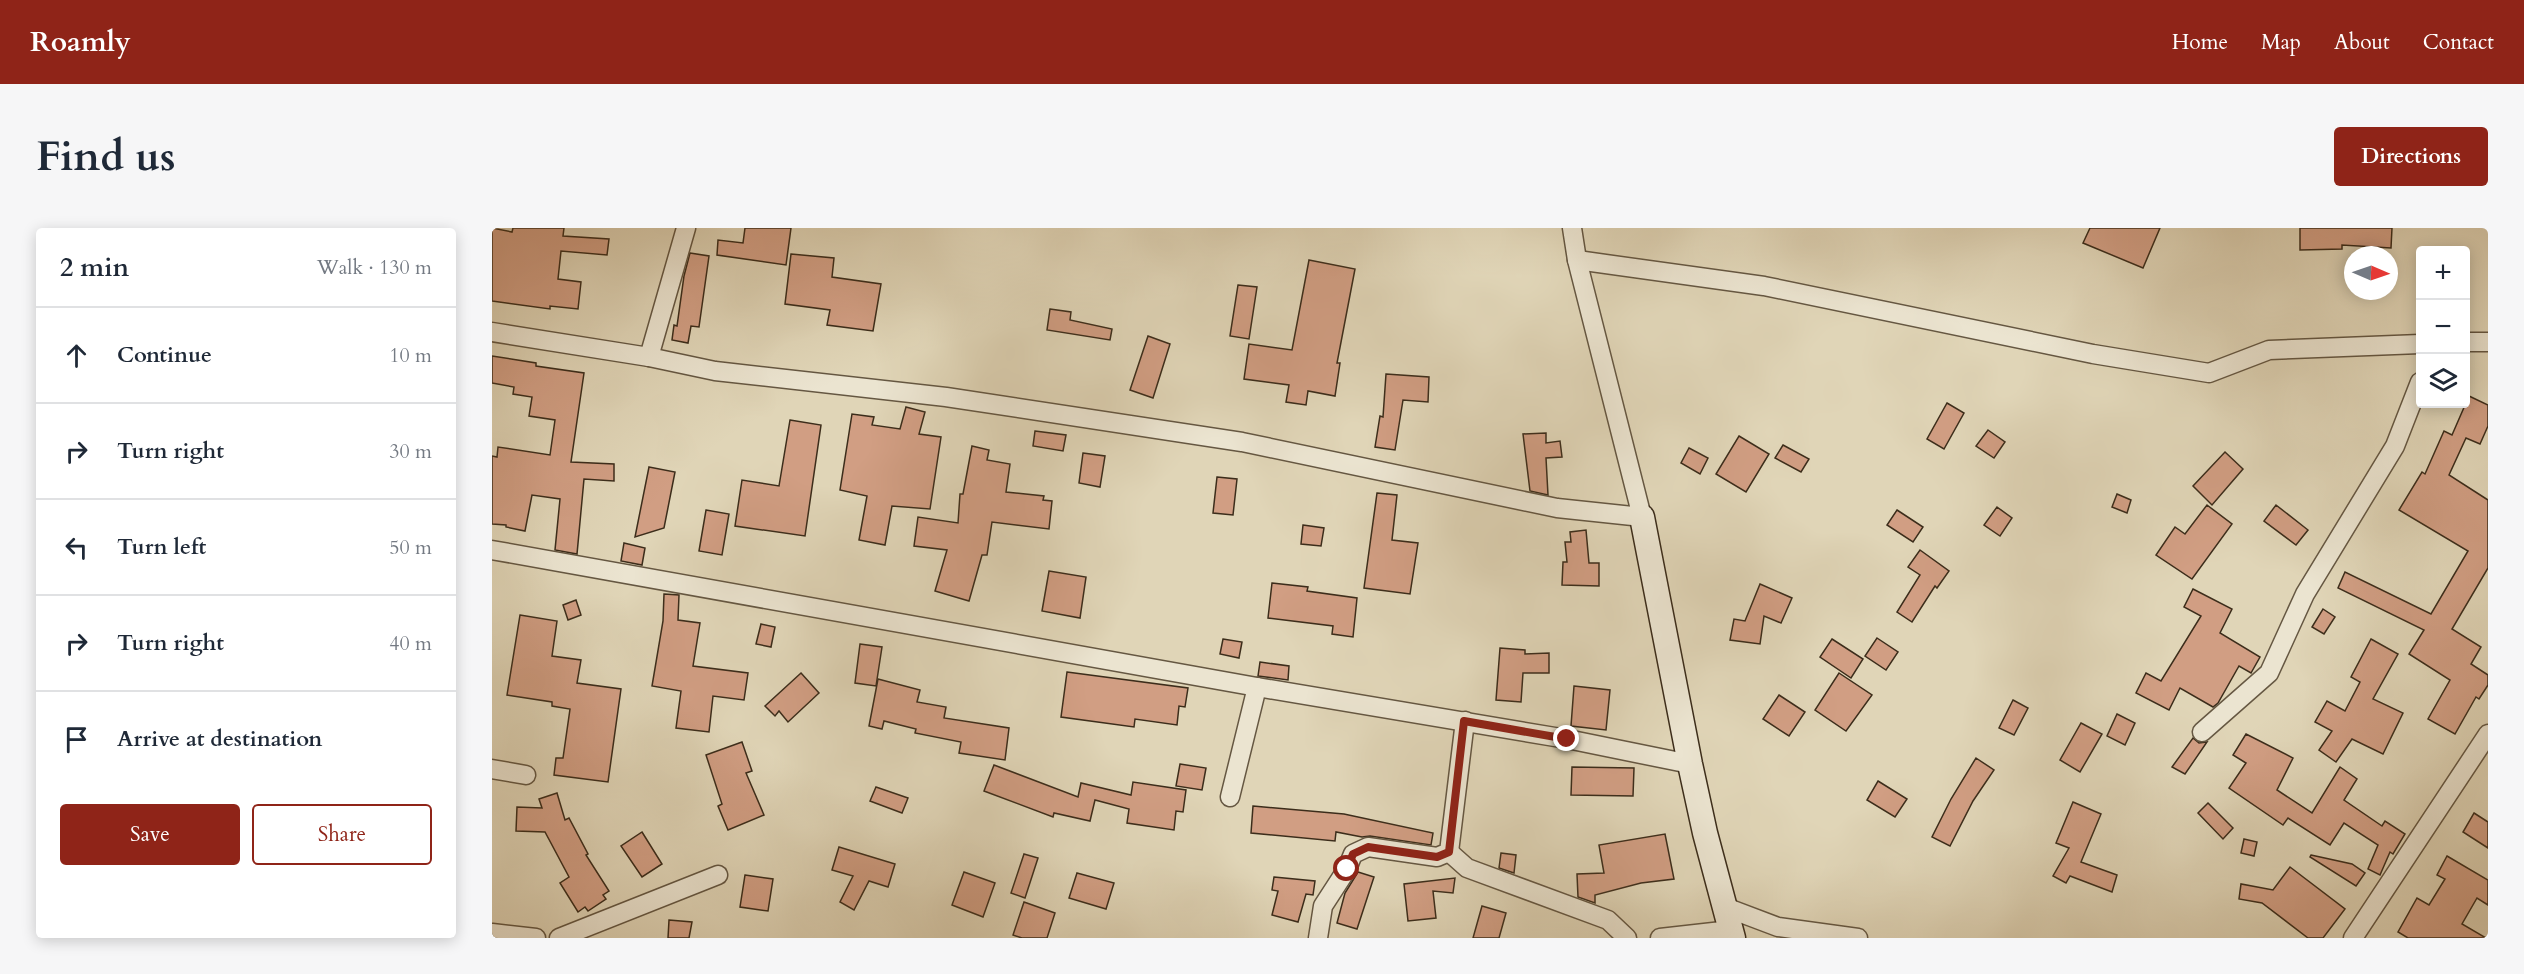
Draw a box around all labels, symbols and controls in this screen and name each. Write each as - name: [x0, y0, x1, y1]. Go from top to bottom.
- text: Roamly: [30, 23, 131, 61]
- text: Home: [2172, 28, 2228, 57]
- text: Map: [2261, 28, 2301, 57]
- text: About: [2334, 28, 2390, 57]
- text: Contact: [2423, 28, 2494, 57]
- button: Directions: [2334, 127, 2488, 186]
- text: Find us: [36, 128, 176, 185]
- north arrow: [2344, 246, 2398, 300]
- map controls: [2416, 246, 2470, 408]
- button: +: [2416, 246, 2470, 300]
- text: 2 min: [60, 250, 129, 285]
- text: Walk · 130 m: [317, 254, 432, 281]
- button: −: [2416, 300, 2470, 354]
- icon: ahead: [60, 339, 93, 372]
- text: Continue: [117, 340, 212, 370]
- text: 10 m: [389, 342, 432, 369]
- button: layers: [2416, 354, 2470, 408]
- icon: right: [60, 435, 93, 468]
- text: Turn right: [117, 436, 224, 466]
- text: 30 m: [389, 438, 432, 465]
- icon: left: [60, 531, 93, 564]
- text: Turn left: [117, 532, 206, 562]
- text: 50 m: [389, 534, 432, 561]
- icon: right: [60, 627, 93, 660]
- text: Turn right: [117, 628, 224, 658]
- text: 40 m: [389, 630, 432, 657]
- icon: arrive: [60, 723, 93, 756]
- text: Arrive at destination: [117, 724, 322, 754]
- route end: [1553, 725, 1579, 751]
- button: Save: [60, 804, 240, 865]
- button: Share: [252, 804, 432, 865]
- route start: [1333, 855, 1359, 881]

